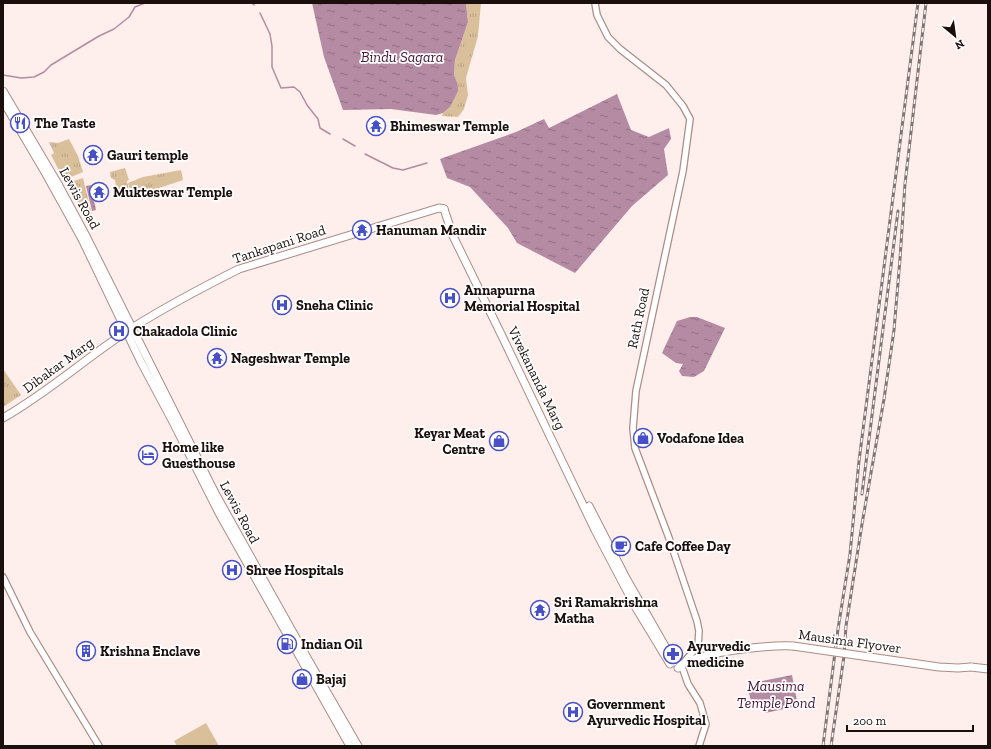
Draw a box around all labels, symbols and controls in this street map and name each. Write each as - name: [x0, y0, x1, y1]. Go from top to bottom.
- north arrow: [935, 16, 975, 56]
- text: N: [952, 37, 966, 52]
- water label: Bindu Sagara: [361, 48, 443, 66]
- restaurant icon: The Taste: [9, 112, 31, 134]
- place label: The Taste: [34, 115, 96, 132]
- temple icon: Bhimeswar Temple: [365, 115, 387, 137]
- place label: Bhimeswar Temple: [390, 118, 509, 135]
- temple icon: Gauri temple: [82, 144, 104, 166]
- place label: Gauri temple: [107, 147, 188, 164]
- street label: Lewis Road: [56, 164, 104, 232]
- temple icon: Mukteswar Temple: [88, 181, 110, 203]
- place label: Mukteswar Temple: [113, 184, 233, 201]
- temple icon: Hanuman Mandir: [351, 219, 373, 241]
- street label: Tankapani Road: [230, 221, 328, 268]
- place label: Hanuman Mandir: [376, 222, 487, 239]
- place label: Annapurna Memorial Hospital: [464, 282, 580, 315]
- street label: Rath Road: [624, 286, 653, 350]
- hospital icon: Annapurna Memorial Hospital: [439, 287, 461, 309]
- hospital icon: Sneha Clinic: [271, 294, 293, 316]
- place label: Sneha Clinic: [296, 297, 373, 314]
- hospital icon: Chakadola Clinic: [108, 320, 130, 342]
- place label: Chakadola Clinic: [133, 323, 238, 340]
- street label: Vivekananda Marg: [504, 323, 569, 433]
- street label: Dibakar Marg: [20, 334, 97, 397]
- temple icon: Nageshwar Temple: [206, 347, 228, 369]
- place label: Nageshwar Temple: [231, 350, 350, 367]
- place label: Keyar Meat Centre: [414, 425, 485, 458]
- shop icon: Vodafone Idea: [632, 427, 654, 449]
- shop icon: Keyar Meat Centre: [488, 430, 510, 452]
- place label: Vodafone Idea: [657, 430, 744, 447]
- place label: Home like Guesthouse: [162, 439, 236, 472]
- hotel icon: Home like Guesthouse: [137, 444, 159, 466]
- street label: Lewis Road: [216, 478, 263, 547]
- cafe icon: Cafe Coffee Day: [610, 535, 632, 557]
- place label: Cafe Coffee Day: [635, 538, 731, 555]
- hospital icon: Shree Hospitals: [221, 559, 243, 581]
- place label: Shree Hospitals: [246, 562, 344, 579]
- place label: Sri Ramakrishna Matha: [554, 594, 658, 627]
- temple icon: Sri Ramakrishna Matha: [529, 599, 551, 621]
- street label: Mausima Flyover: [797, 626, 902, 657]
- fuel station icon: Indian Oil: [276, 633, 298, 655]
- place label: Indian Oil: [301, 636, 362, 653]
- place label: Ayurvedic medicine: [687, 638, 751, 671]
- building icon: Krishna Enclave: [75, 640, 97, 662]
- place label: Krishna Enclave: [100, 643, 201, 660]
- pharmacy icon: Ayurvedic medicine: [662, 643, 684, 665]
- shop icon: Bajaj: [291, 668, 313, 690]
- place label: Bajaj: [316, 671, 346, 688]
- water label: Mausima Temple Pond: [737, 677, 816, 712]
- place label: Government Ayurvedic Hospital: [587, 696, 706, 729]
- hospital icon: Government Ayurvedic Hospital: [562, 701, 584, 723]
- scale bar: [847, 707, 973, 733]
- text: 200 m: [853, 714, 887, 728]

